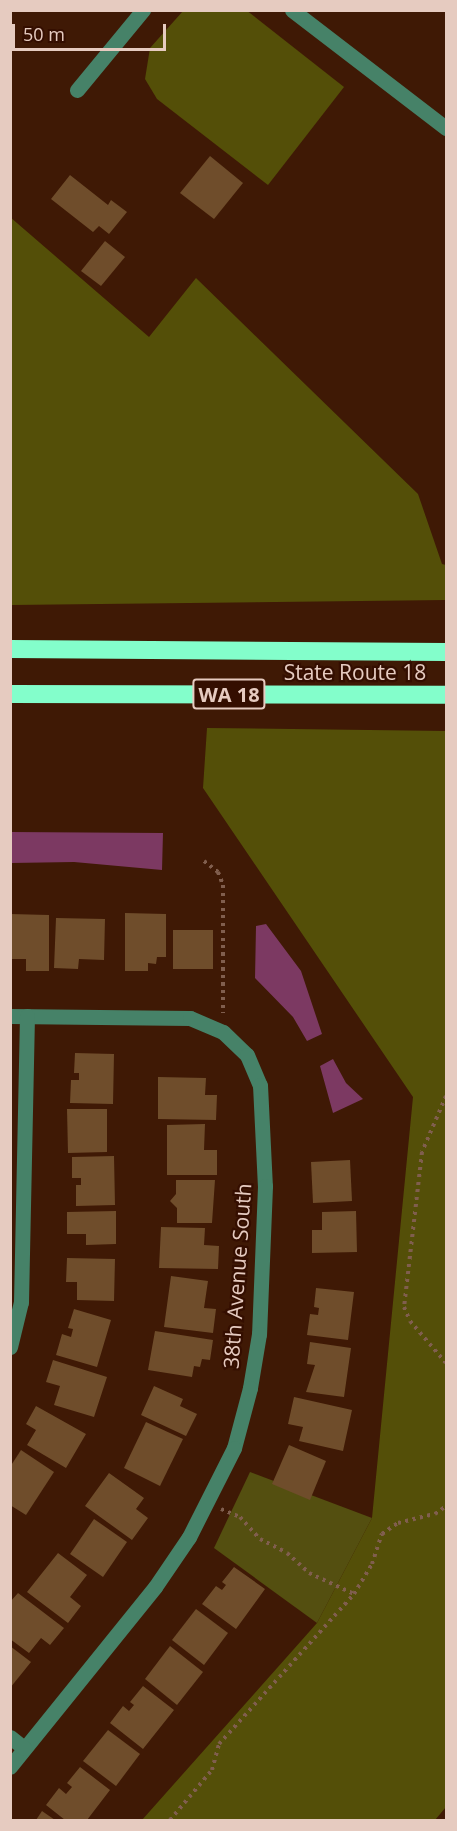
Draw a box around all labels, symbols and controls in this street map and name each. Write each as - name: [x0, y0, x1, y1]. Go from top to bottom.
- scale bar: [15, 12, 170, 50]
- text: 50 m: [23, 22, 65, 46]
- street label: State Route 18: [284, 659, 426, 685]
- road number: WA 18: [192, 677, 266, 711]
- street label: 38th Avenue South: [218, 1182, 256, 1370]

